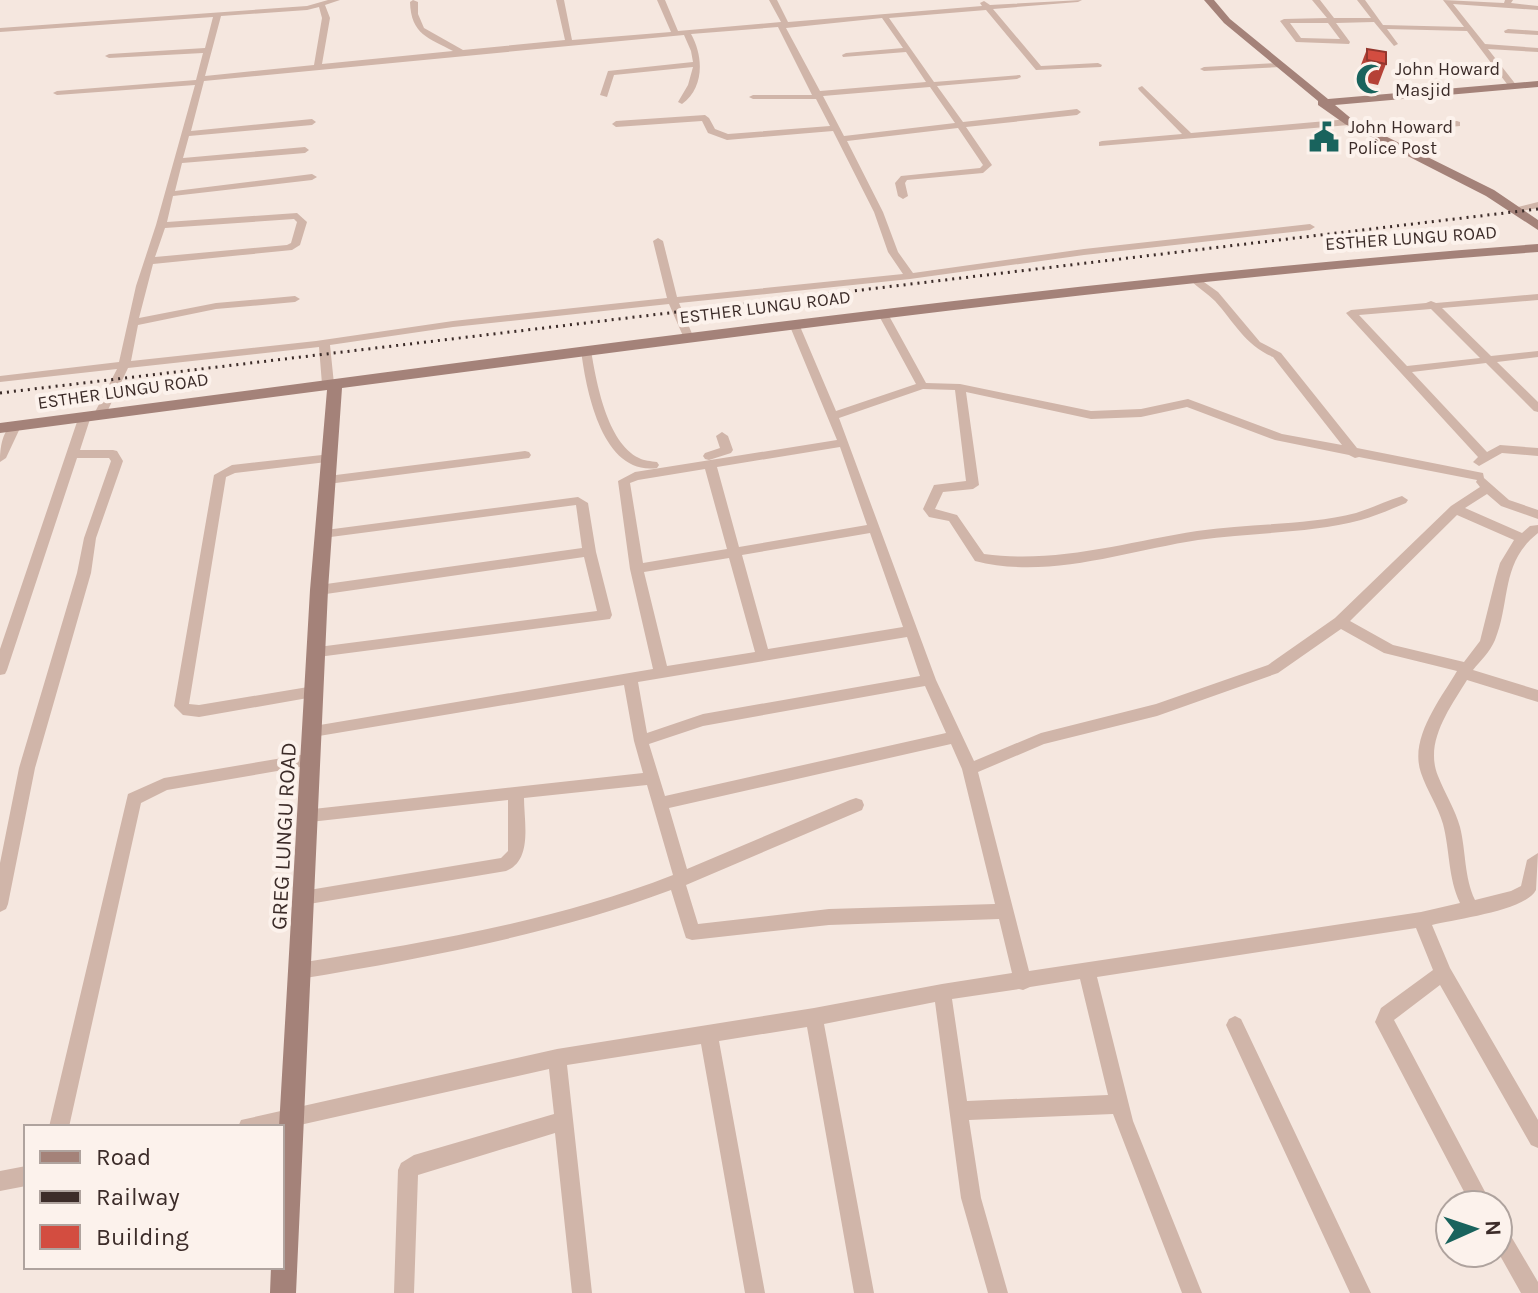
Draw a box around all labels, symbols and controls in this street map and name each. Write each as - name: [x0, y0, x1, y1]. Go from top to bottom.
- place label: John Howard Masjid: [1395, 58, 1500, 101]
- mosque icon: John Howard Masjid: [1354, 62, 1388, 96]
- place label: John Howard Police Post: [1348, 116, 1453, 159]
- public building icon: John Howard Police Post: [1307, 120, 1341, 154]
- street label: ESTHER LUNGU ROAD: [1324, 221, 1498, 255]
- street label: ESTHER LUNGU ROAD: [678, 286, 852, 328]
- street label: ESTHER LUNGU ROAD: [36, 368, 210, 414]
- street label: GREG LUNGU ROAD: [266, 742, 302, 930]
- legend: [24, 1125, 284, 1269]
- text: Road: [96, 1143, 151, 1171]
- text: Railway: [96, 1183, 180, 1211]
- north arrow: [1434, 1189, 1514, 1269]
- text: N: [1480, 1219, 1506, 1237]
- text: Building: [96, 1223, 189, 1251]

